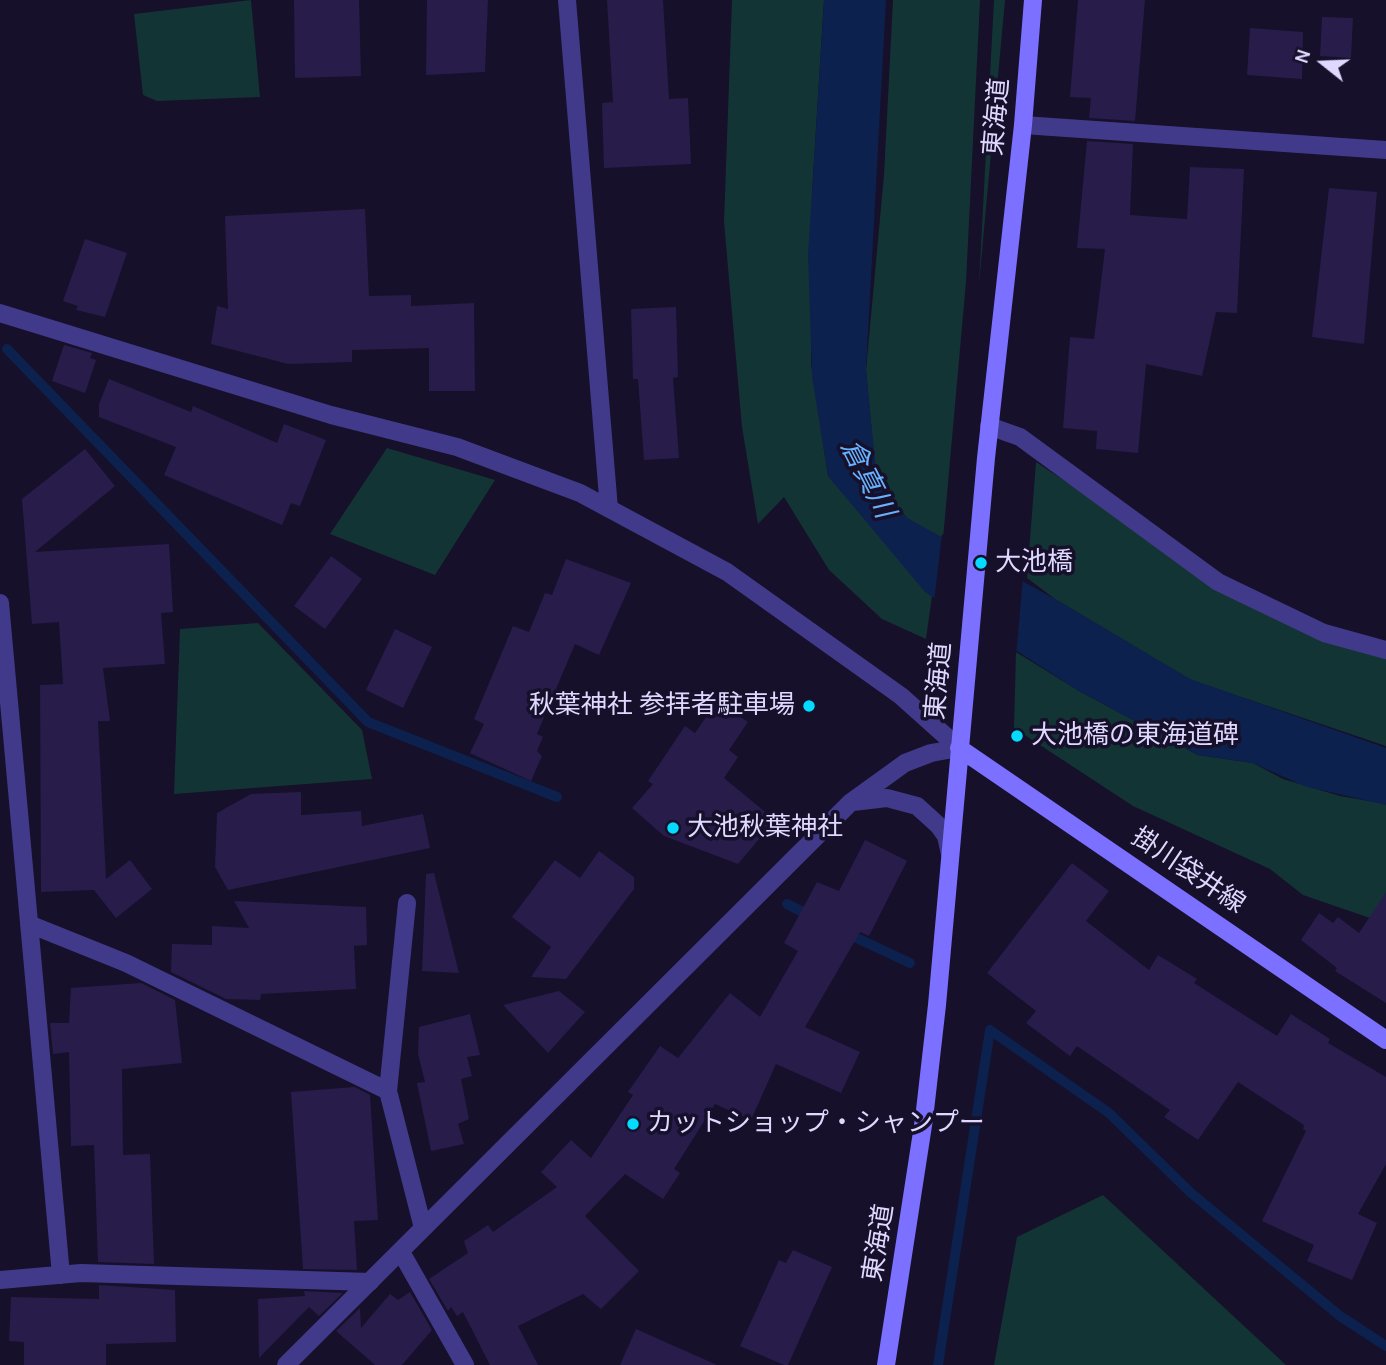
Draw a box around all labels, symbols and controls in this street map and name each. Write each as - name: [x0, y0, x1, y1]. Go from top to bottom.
- north arrow: [1288, 28, 1358, 98]
- text: N: [1290, 47, 1316, 66]
- street label: 東海道: [978, 77, 1016, 157]
- water label: 倉真川: [833, 434, 901, 524]
- place label: 大池橋: [995, 547, 1073, 579]
- marker: 大池橋: [973, 555, 989, 571]
- street label: 東海道: [920, 641, 958, 721]
- place label: 秋葉神社 参拝者駐車場: [529, 690, 795, 722]
- marker: 秋葉神社 参拝者駐車場: [801, 698, 817, 714]
- place label: 大池橋の東海道碑: [1031, 720, 1239, 752]
- marker: 大池橋の東海道碑: [1009, 728, 1025, 744]
- place label: 大池秋葉神社: [687, 812, 843, 844]
- marker: 大池秋葉神社: [665, 820, 681, 836]
- street label: 掛川袋井線: [1125, 822, 1251, 920]
- place label: カットショップ・シャンプー: [647, 1108, 985, 1140]
- marker: カットショップ・シャンプー: [625, 1116, 641, 1132]
- street label: 東海道: [857, 1202, 901, 1284]

